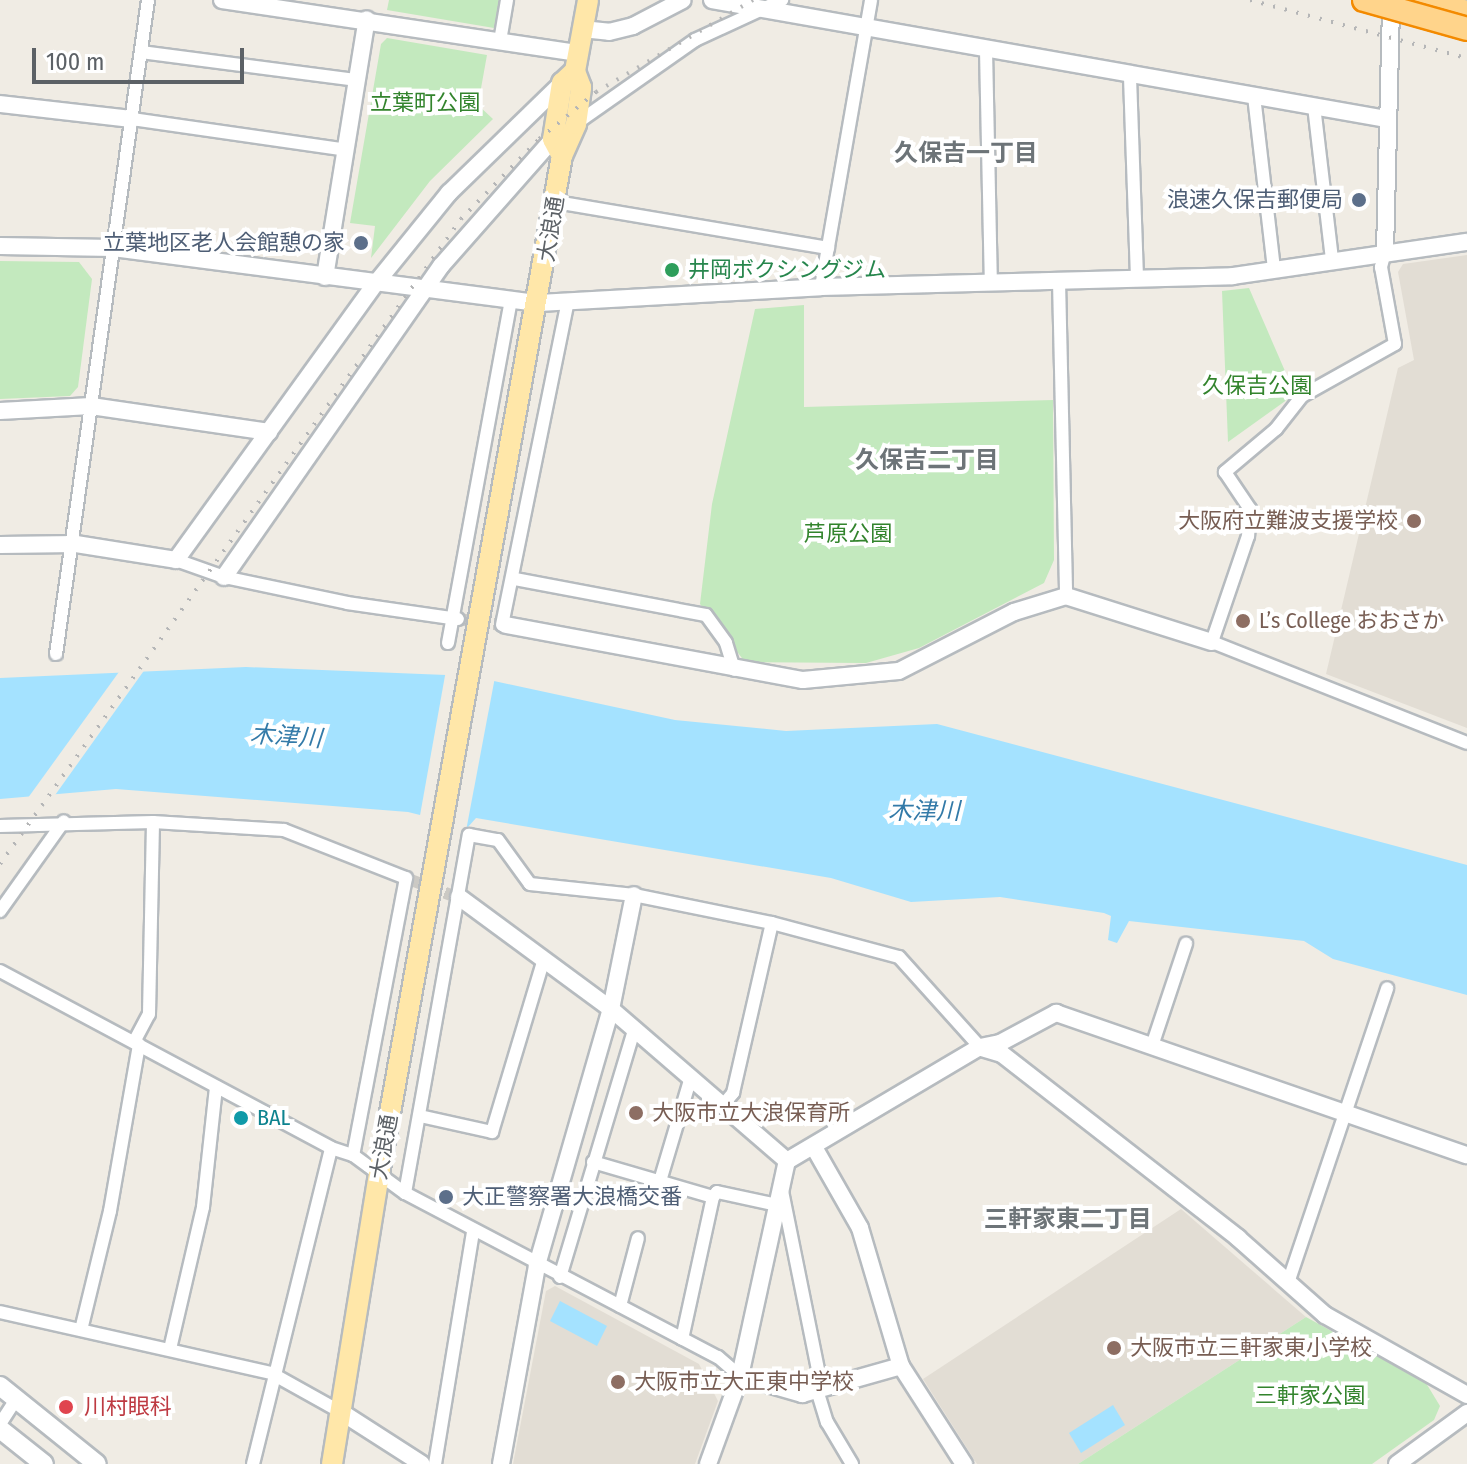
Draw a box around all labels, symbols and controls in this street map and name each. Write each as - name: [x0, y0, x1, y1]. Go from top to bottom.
- scale bar: [36, 32, 248, 82]
- text: 100 m: [46, 48, 104, 76]
- park label: 立葉町公園: [370, 90, 480, 116]
- district label: 久保吉一丁目: [894, 140, 1038, 168]
- place label: 浪速久保吉郵便局: [1167, 187, 1343, 213]
- marker: 浪速久保吉郵便局: [1350, 191, 1368, 209]
- street label: 大浪通: [533, 194, 569, 264]
- place label: 立葉地区老人会館憩の家: [103, 230, 345, 256]
- marker: 立葉地区老人会館憩の家: [352, 234, 370, 252]
- place label: 井岡ボクシングジム: [688, 257, 886, 283]
- marker: 井岡ボクシングジム: [663, 261, 681, 279]
- park label: 久保吉公園: [1202, 373, 1312, 399]
- district label: 久保吉二丁目: [855, 447, 999, 475]
- place label: 大阪府立難波支援学校: [1178, 508, 1398, 534]
- marker: 大阪府立難波支援学校: [1405, 512, 1423, 530]
- park label: 芦原公園: [804, 521, 892, 547]
- place label: L’s College おおさか: [1259, 608, 1444, 634]
- marker: L’s College おおさか: [1234, 612, 1252, 630]
- water label: 木津川: [249, 720, 323, 754]
- water label: 木津川: [888, 798, 960, 826]
- place label: 大阪市立大浪保育所: [652, 1100, 850, 1126]
- marker: 大阪市立大浪保育所: [627, 1104, 645, 1122]
- place label: BAL: [257, 1105, 290, 1131]
- marker: BAL: [232, 1109, 250, 1127]
- street label: 大浪通: [365, 1112, 403, 1182]
- place label: 大正警察署大浪橋交番: [462, 1184, 682, 1210]
- marker: 大正警察署大浪橋交番: [437, 1188, 455, 1206]
- district label: 三軒家東二丁目: [984, 1206, 1152, 1234]
- place label: 大阪市立三軒家東小学校: [1130, 1335, 1372, 1361]
- marker: 大阪市立三軒家東小学校: [1105, 1339, 1123, 1357]
- place label: 大阪市立大正東中学校: [634, 1369, 854, 1395]
- marker: 大阪市立大正東中学校: [609, 1373, 627, 1391]
- park label: 三軒家公園: [1255, 1383, 1365, 1409]
- place label: 川村眼科: [84, 1394, 172, 1420]
- marker: 川村眼科: [55, 1396, 77, 1418]

